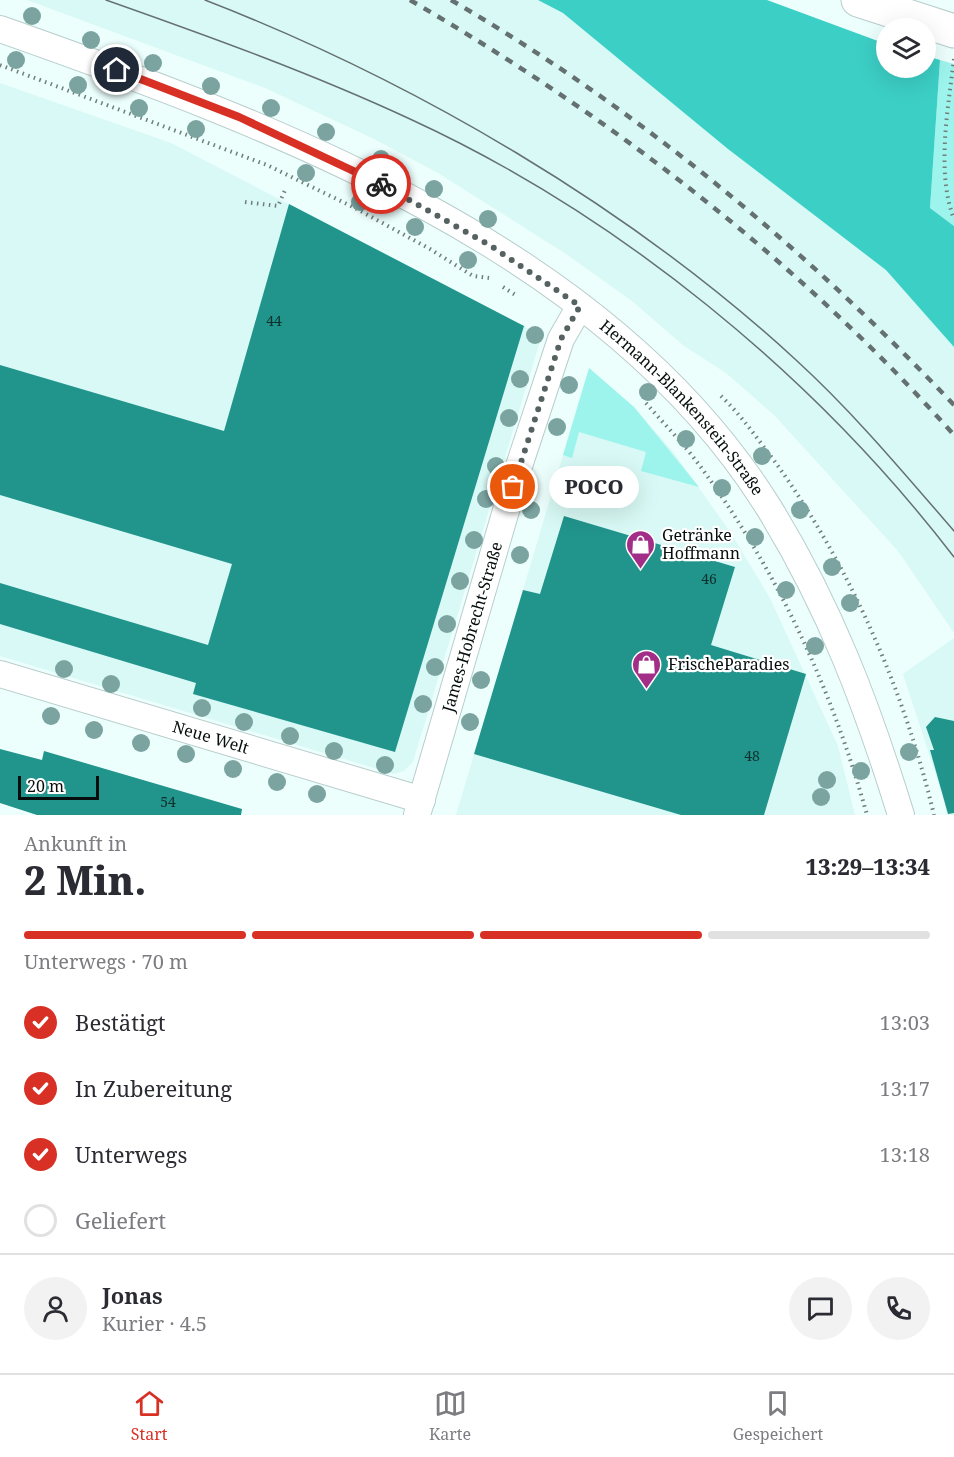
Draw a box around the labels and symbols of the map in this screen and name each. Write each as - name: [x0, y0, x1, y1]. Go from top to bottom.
- pin: [91, 44, 142, 95]
- courier: [351, 154, 411, 214]
- house number: 44: [266, 311, 282, 330]
- street label: Hermann-Blankenstein-Straße: [595, 315, 769, 500]
- pin: [487, 461, 538, 512]
- callout: POCO: [549, 466, 639, 508]
- place label: Getränke Hoffmann: [662, 524, 740, 564]
- shop icon: Getränke Hoffmann: [625, 528, 657, 570]
- street label: James-Hobrecht-Straße: [436, 539, 507, 716]
- house number: 46: [701, 569, 717, 588]
- shop icon: FrischeParadies: [631, 648, 663, 690]
- place label: FrischeParadies: [668, 653, 790, 675]
- street label: Neue Welt: [170, 715, 252, 759]
- house number: 48: [744, 746, 760, 765]
- scale bar: [18, 773, 99, 800]
- house number: 54: [160, 792, 176, 811]

